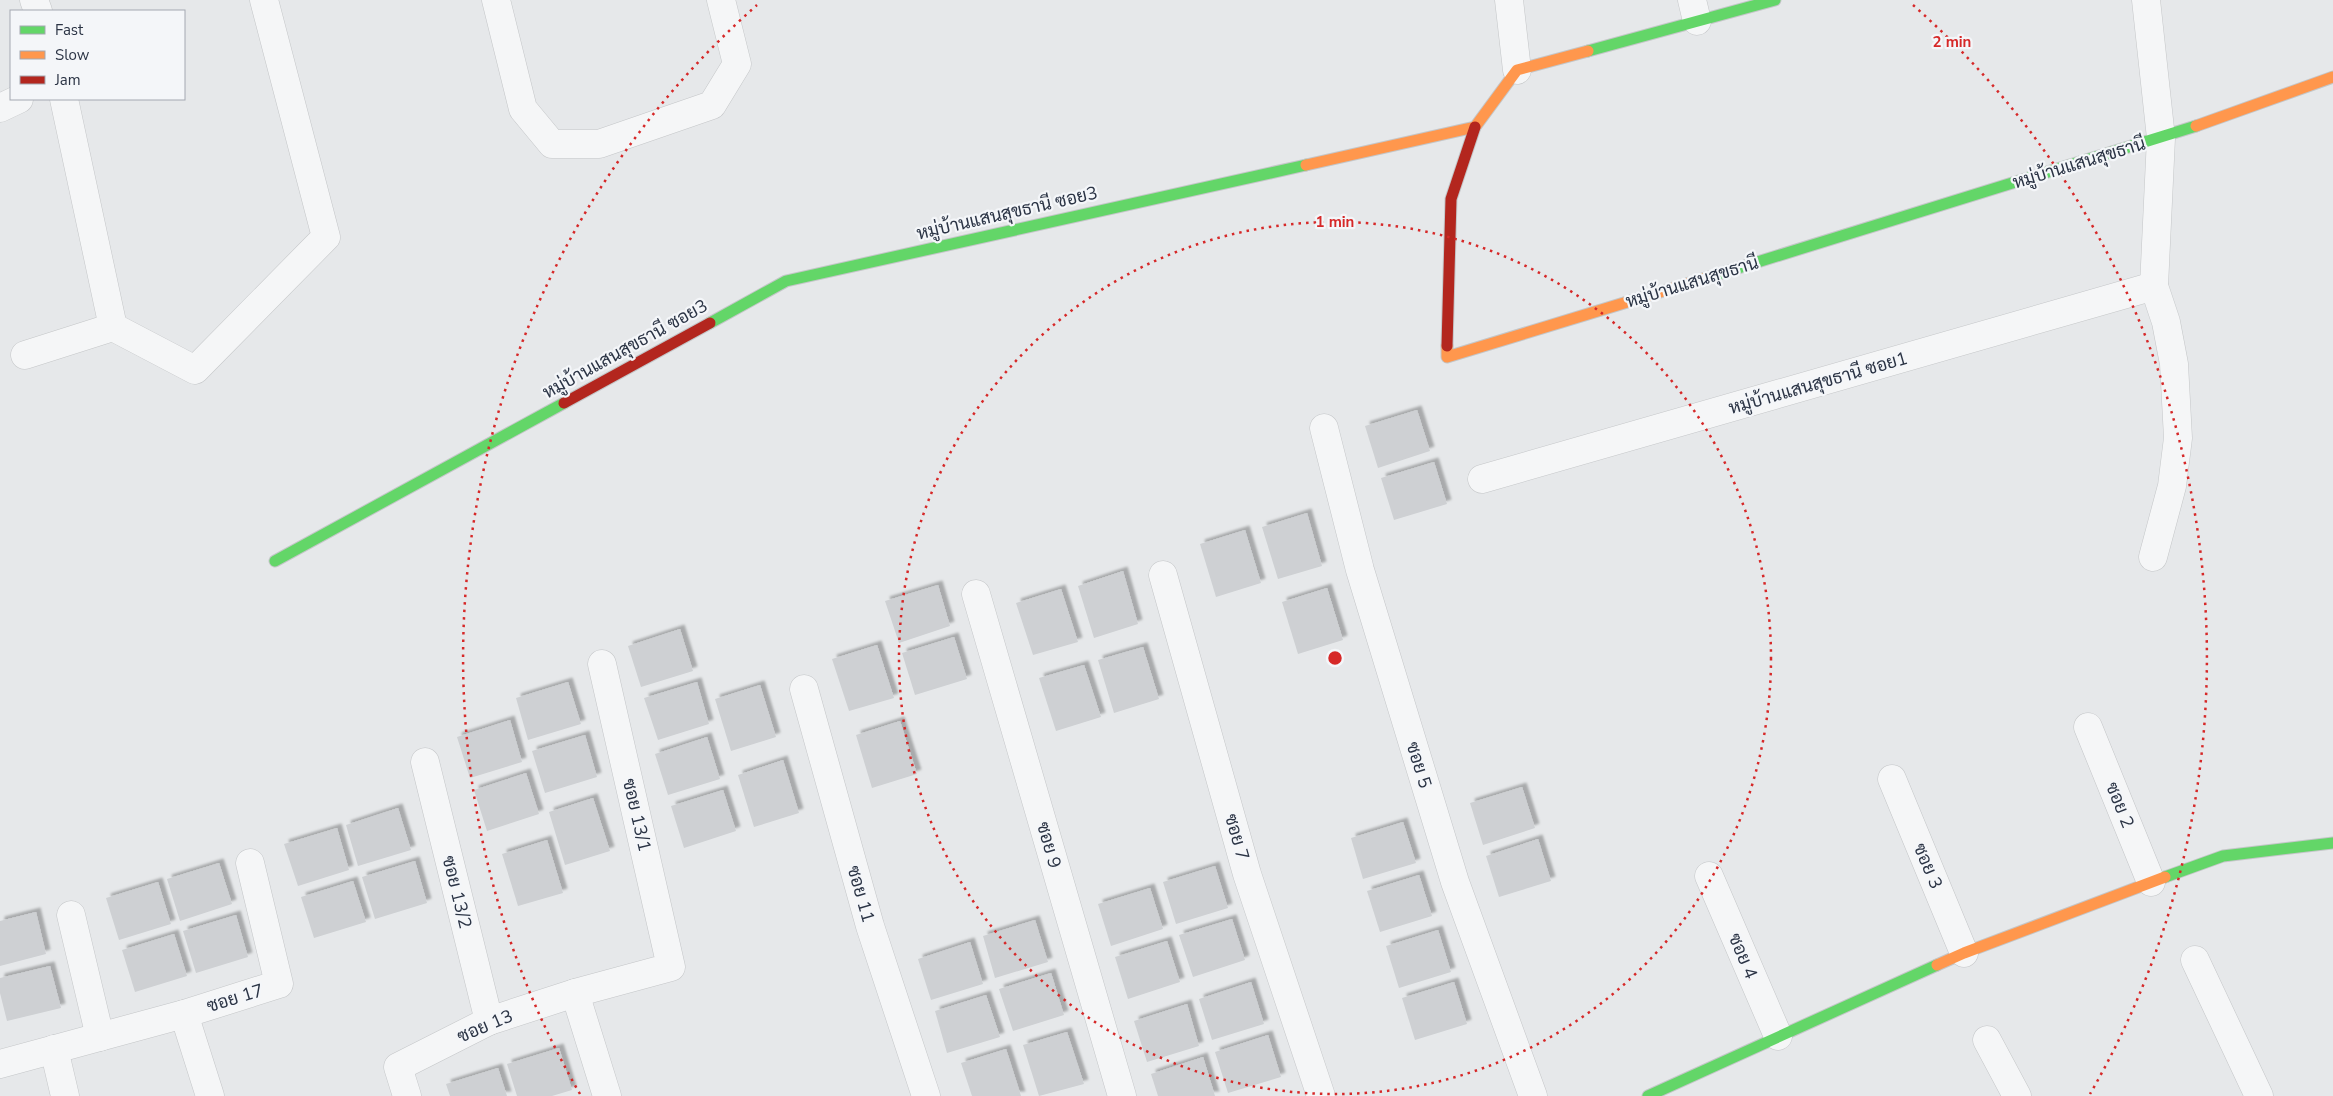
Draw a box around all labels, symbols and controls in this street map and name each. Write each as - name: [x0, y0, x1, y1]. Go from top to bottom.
- legend: [10, 10, 185, 100]
- text: Fast: [55, 20, 84, 40]
- text: 2 min: [1933, 32, 1971, 52]
- text: Slow: [55, 45, 90, 65]
- text: Jam: [54, 70, 81, 90]
- street label: หมู่บ้านแสนสุขธานี: [2009, 130, 2149, 196]
- street label: หมู่บ้านแสนสุขธานี ซอย3: [914, 180, 1100, 246]
- text: 1 min: [1316, 212, 1354, 232]
- street label: หมู่บ้านแสนสุขธานี: [1622, 249, 1762, 315]
- street label: หมู่บ้านแสนสุขธานี ซอย3: [538, 293, 712, 405]
- street label: หมู่บ้านแสนสุขธานี ซอย1: [1725, 345, 1911, 421]
- centre of rings: [1326, 649, 1344, 667]
- street label: ซอย 5: [1401, 739, 1437, 791]
- street label: ซอย 13/1: [617, 776, 657, 854]
- street label: ซอย 2: [2100, 779, 2140, 831]
- street label: ซอย 7: [1219, 811, 1255, 863]
- street label: ซอย 9: [1031, 819, 1067, 871]
- street label: ซอย 3: [1908, 839, 1948, 893]
- street label: ซอย 13/2: [436, 853, 478, 931]
- street label: ซอย 11: [841, 863, 881, 925]
- street label: ซอย 4: [1723, 929, 1763, 983]
- street label: ซอย 17: [204, 978, 266, 1018]
- street label: ซอย 13: [454, 1004, 516, 1048]

